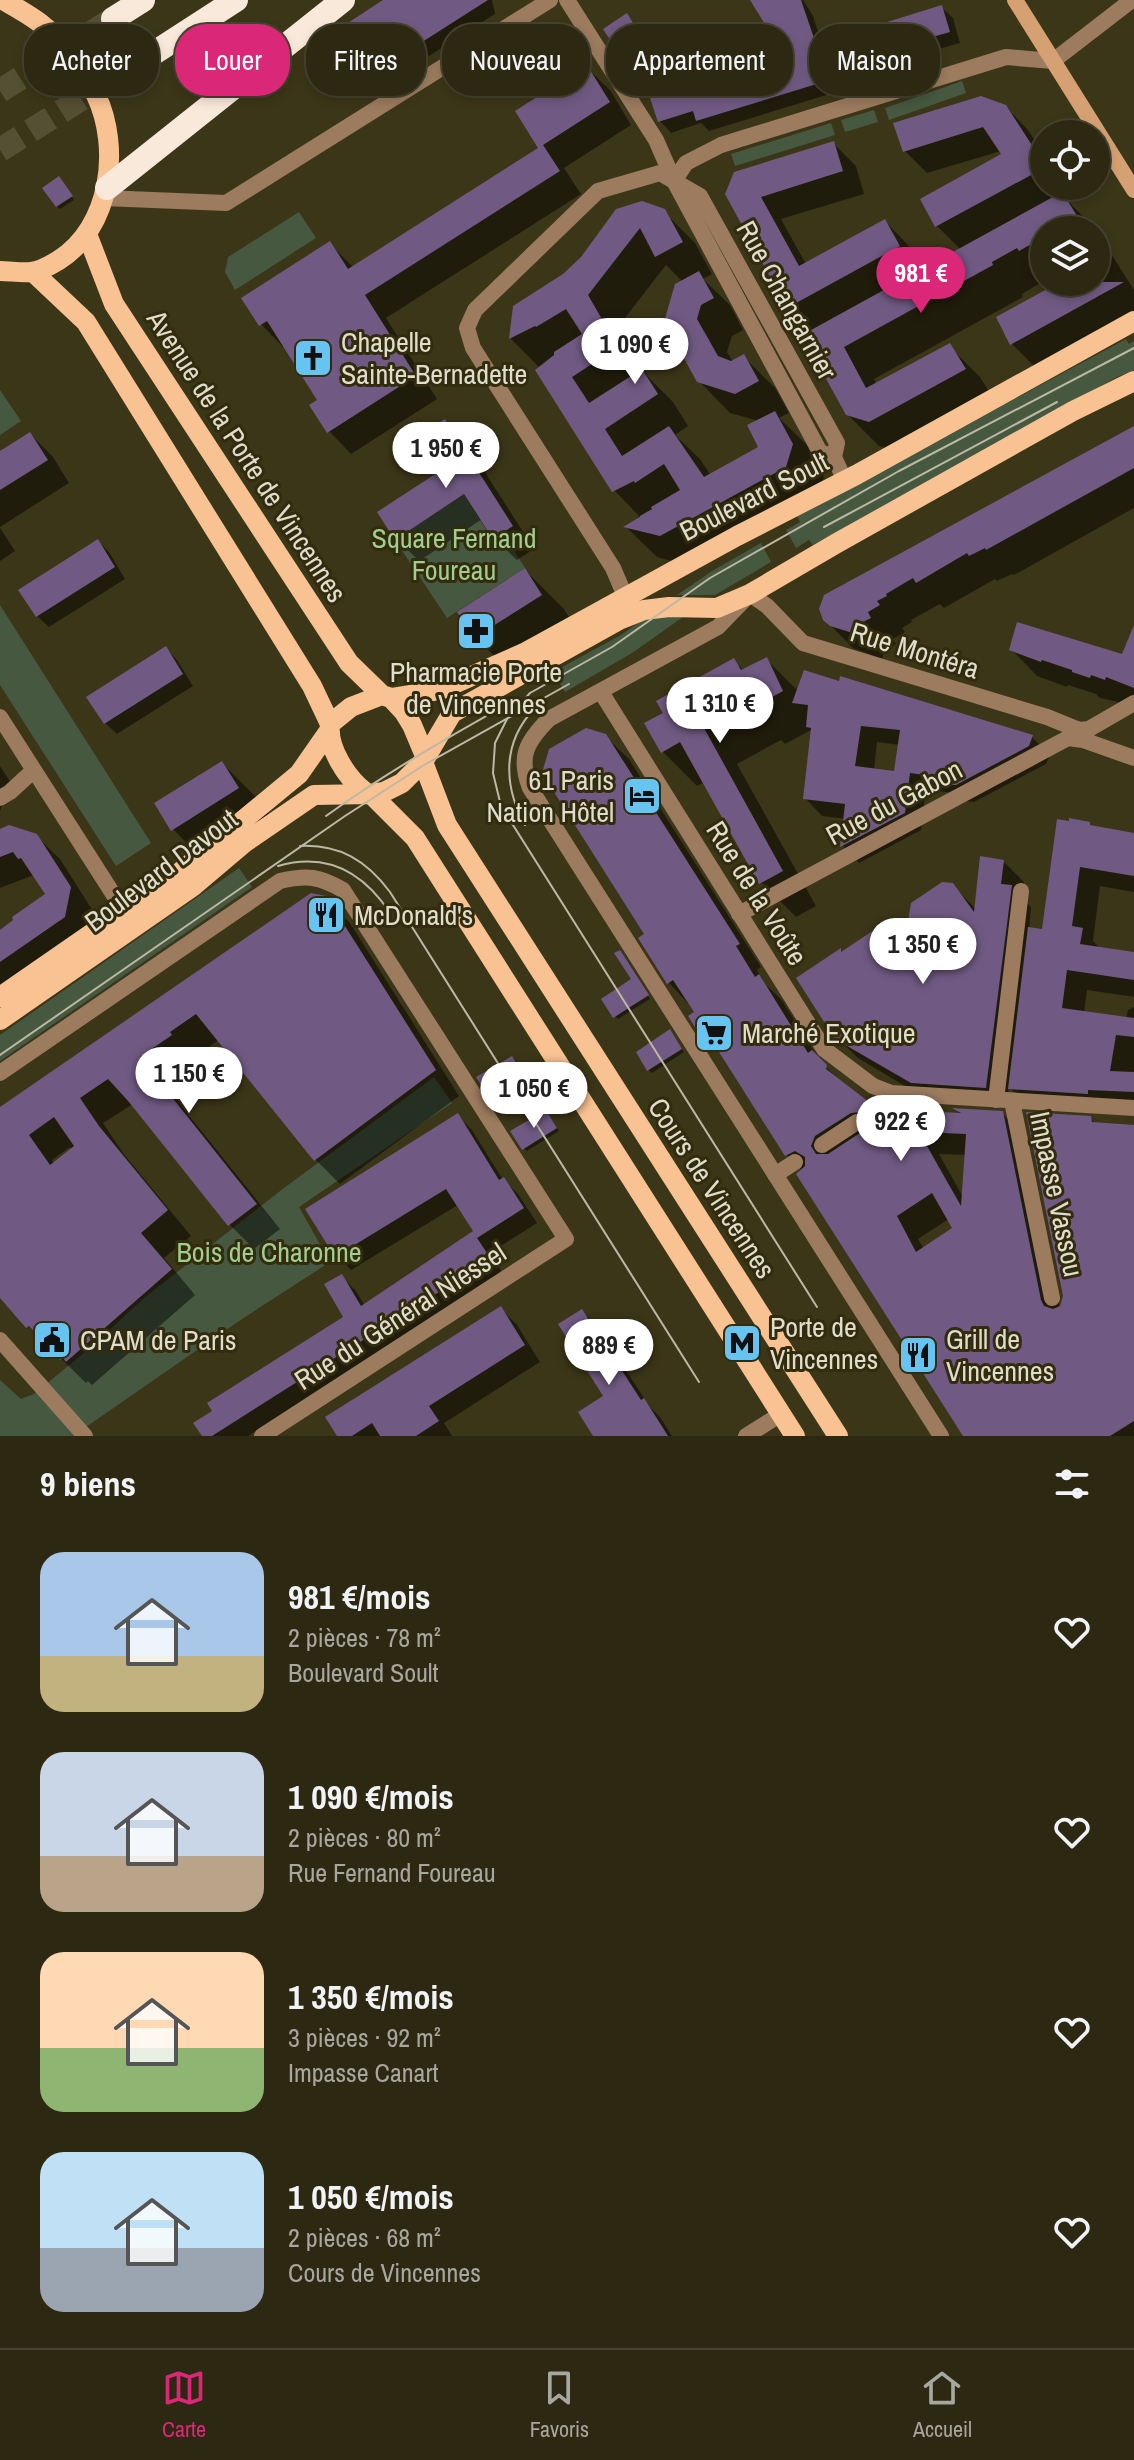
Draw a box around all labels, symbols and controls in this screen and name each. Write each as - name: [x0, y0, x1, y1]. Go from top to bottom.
- chip: Acheter: [24, 24, 159, 96]
- chip: Louer: [175, 24, 290, 96]
- chip: Filtres: [306, 24, 426, 96]
- chip: Nouveau: [442, 24, 590, 96]
- chip: Appartement: [606, 24, 793, 96]
- chip: Maison: [809, 24, 940, 96]
- map controls: [1030, 120, 1110, 296]
- button: locate: [1030, 120, 1110, 200]
- street label: Rue Changarnier: [728, 214, 846, 387]
- button: layers: [1030, 216, 1110, 296]
- pin: 981 €: [865, 247, 977, 315]
- text: 981 €: [894, 255, 948, 290]
- street label: Avenue de la Porte de Vincennes: [138, 302, 356, 609]
- pin: 1 090 €: [561, 318, 709, 386]
- place label: Chapelle Sainte-Bernadette: [341, 323, 527, 393]
- text: 1 090 €: [599, 326, 671, 361]
- church icon: Chapelle Sainte-Bernadette: [292, 337, 334, 379]
- pin: 1 950 €: [372, 422, 520, 490]
- text: 1 950 €: [410, 430, 482, 465]
- street label: Boulevard Soult: [673, 442, 835, 550]
- park label: Square Fernand Foureau: [372, 519, 536, 589]
- pharmacy icon: Pharmacie Porte de Vincennes: [455, 610, 497, 652]
- street label: Rue Montéra: [846, 612, 984, 688]
- place label: Pharmacie Porte de Vincennes: [390, 653, 562, 723]
- pin: 1 310 €: [646, 677, 794, 745]
- text: 1 310 €: [684, 685, 756, 720]
- street label: Rue du Gabon: [819, 750, 969, 854]
- place label: 61 Paris Nation Hôtel: [486, 761, 614, 831]
- hotel icon: 61 Paris Nation Hôtel: [621, 775, 663, 817]
- street label: Boulevard Davout: [77, 800, 245, 940]
- street label: Rue de la Voûte: [698, 814, 816, 972]
- restaurant icon: McDonald's: [305, 894, 347, 936]
- place label: McDonald's: [354, 896, 473, 934]
- pin: 1 350 €: [849, 918, 997, 986]
- text: 1 350 €: [887, 926, 959, 961]
- supermarket icon: Marché Exotique: [693, 1012, 735, 1054]
- place label: Marché Exotique: [742, 1014, 916, 1052]
- pin: 1 150 €: [115, 1047, 263, 1115]
- text: 1 150 €: [153, 1055, 225, 1090]
- pin: 1 050 €: [460, 1062, 608, 1130]
- text: 1 050 €: [498, 1070, 570, 1105]
- street label: Cours de Vincennes: [640, 1091, 784, 1285]
- pin: 922 €: [845, 1095, 957, 1163]
- text: 922 €: [874, 1103, 928, 1138]
- street label: Impasse Vassou: [1021, 1108, 1093, 1280]
- park label: Bois de Charonne: [176, 1233, 362, 1271]
- street label: Rue du Général Niessel: [287, 1233, 513, 1399]
- place label: Porte de Vincennes: [770, 1308, 878, 1378]
- public building icon: CPAM de Paris: [31, 1319, 73, 1361]
- pin: 889 €: [553, 1319, 665, 1387]
- place label: Grill de Vincennes: [946, 1320, 1054, 1390]
- place label: CPAM de Paris: [80, 1321, 237, 1359]
- metro station icon: Porte de Vincennes: [721, 1322, 763, 1364]
- text: 889 €: [582, 1327, 636, 1362]
- restaurant icon: Grill de Vincennes: [897, 1334, 939, 1376]
- text: 9 biens: [40, 1461, 136, 1507]
- icon: filters: [1050, 1462, 1094, 1506]
- text: 981 €/mois: [288, 1574, 431, 1620]
- icon: home: [104, 1584, 200, 1680]
- icon: heart: [1050, 1610, 1094, 1654]
- text: 2 pièces · 78 m²: [288, 1620, 441, 1655]
- text: Boulevard Soult: [288, 1655, 439, 1690]
- text: 1 090 €/mois: [288, 1774, 454, 1820]
- icon: home: [104, 1784, 200, 1880]
- icon: heart: [1050, 1810, 1094, 1854]
- text: 2 pièces · 80 m²: [288, 1820, 441, 1855]
- text: Rue Fernand Foureau: [288, 1855, 496, 1890]
- text: 1 350 €/mois: [288, 1974, 454, 2020]
- icon: home: [104, 1984, 200, 2080]
- icon: heart: [1050, 2010, 1094, 2054]
- text: 3 pièces · 92 m²: [288, 2020, 441, 2055]
- text: Impasse Canart: [288, 2055, 439, 2090]
- text: 1 050 €/mois: [288, 2174, 454, 2220]
- icon: home: [104, 2184, 200, 2280]
- icon: heart: [1050, 2210, 1094, 2254]
- text: 2 pièces · 68 m²: [288, 2220, 441, 2255]
- text: Cours de Vincennes: [288, 2255, 481, 2290]
- tab: Carte: [162, 2366, 206, 2444]
- tab: Favoris: [530, 2366, 589, 2444]
- tab: Accueil: [913, 2366, 972, 2444]

